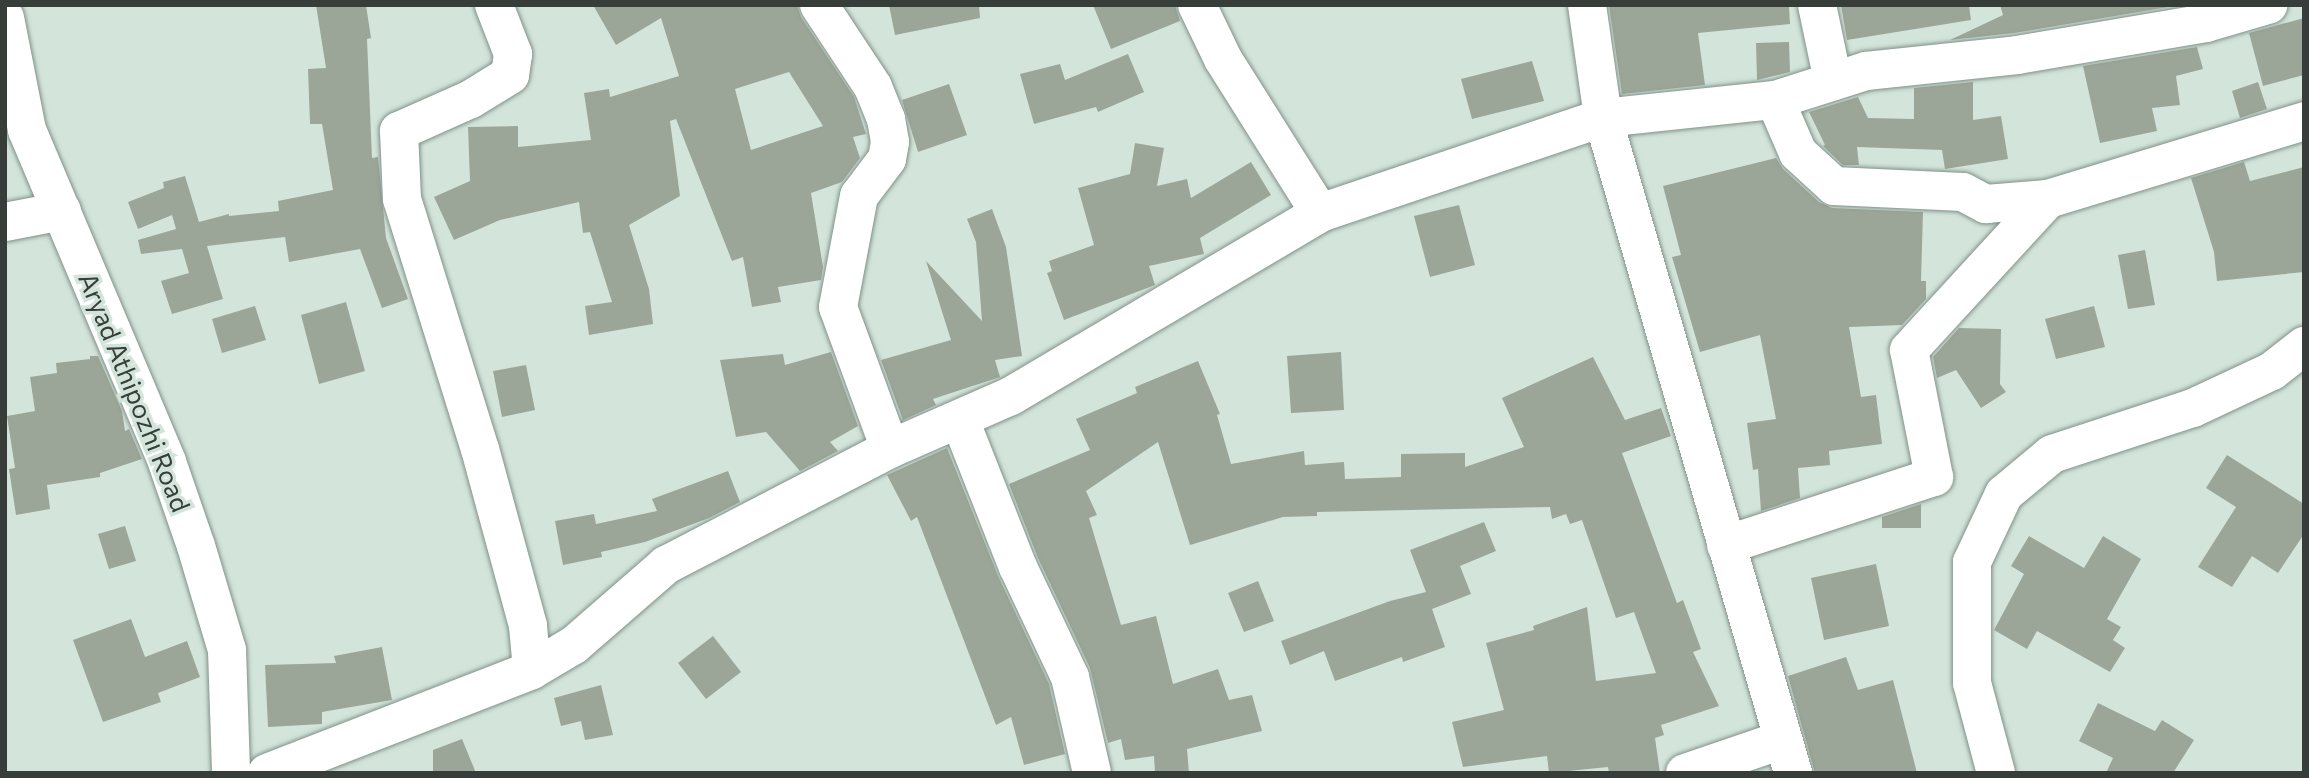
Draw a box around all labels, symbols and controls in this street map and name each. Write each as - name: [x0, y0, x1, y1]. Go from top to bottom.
- street label: Aryad Athipozhi Road: [73, 268, 197, 516]

